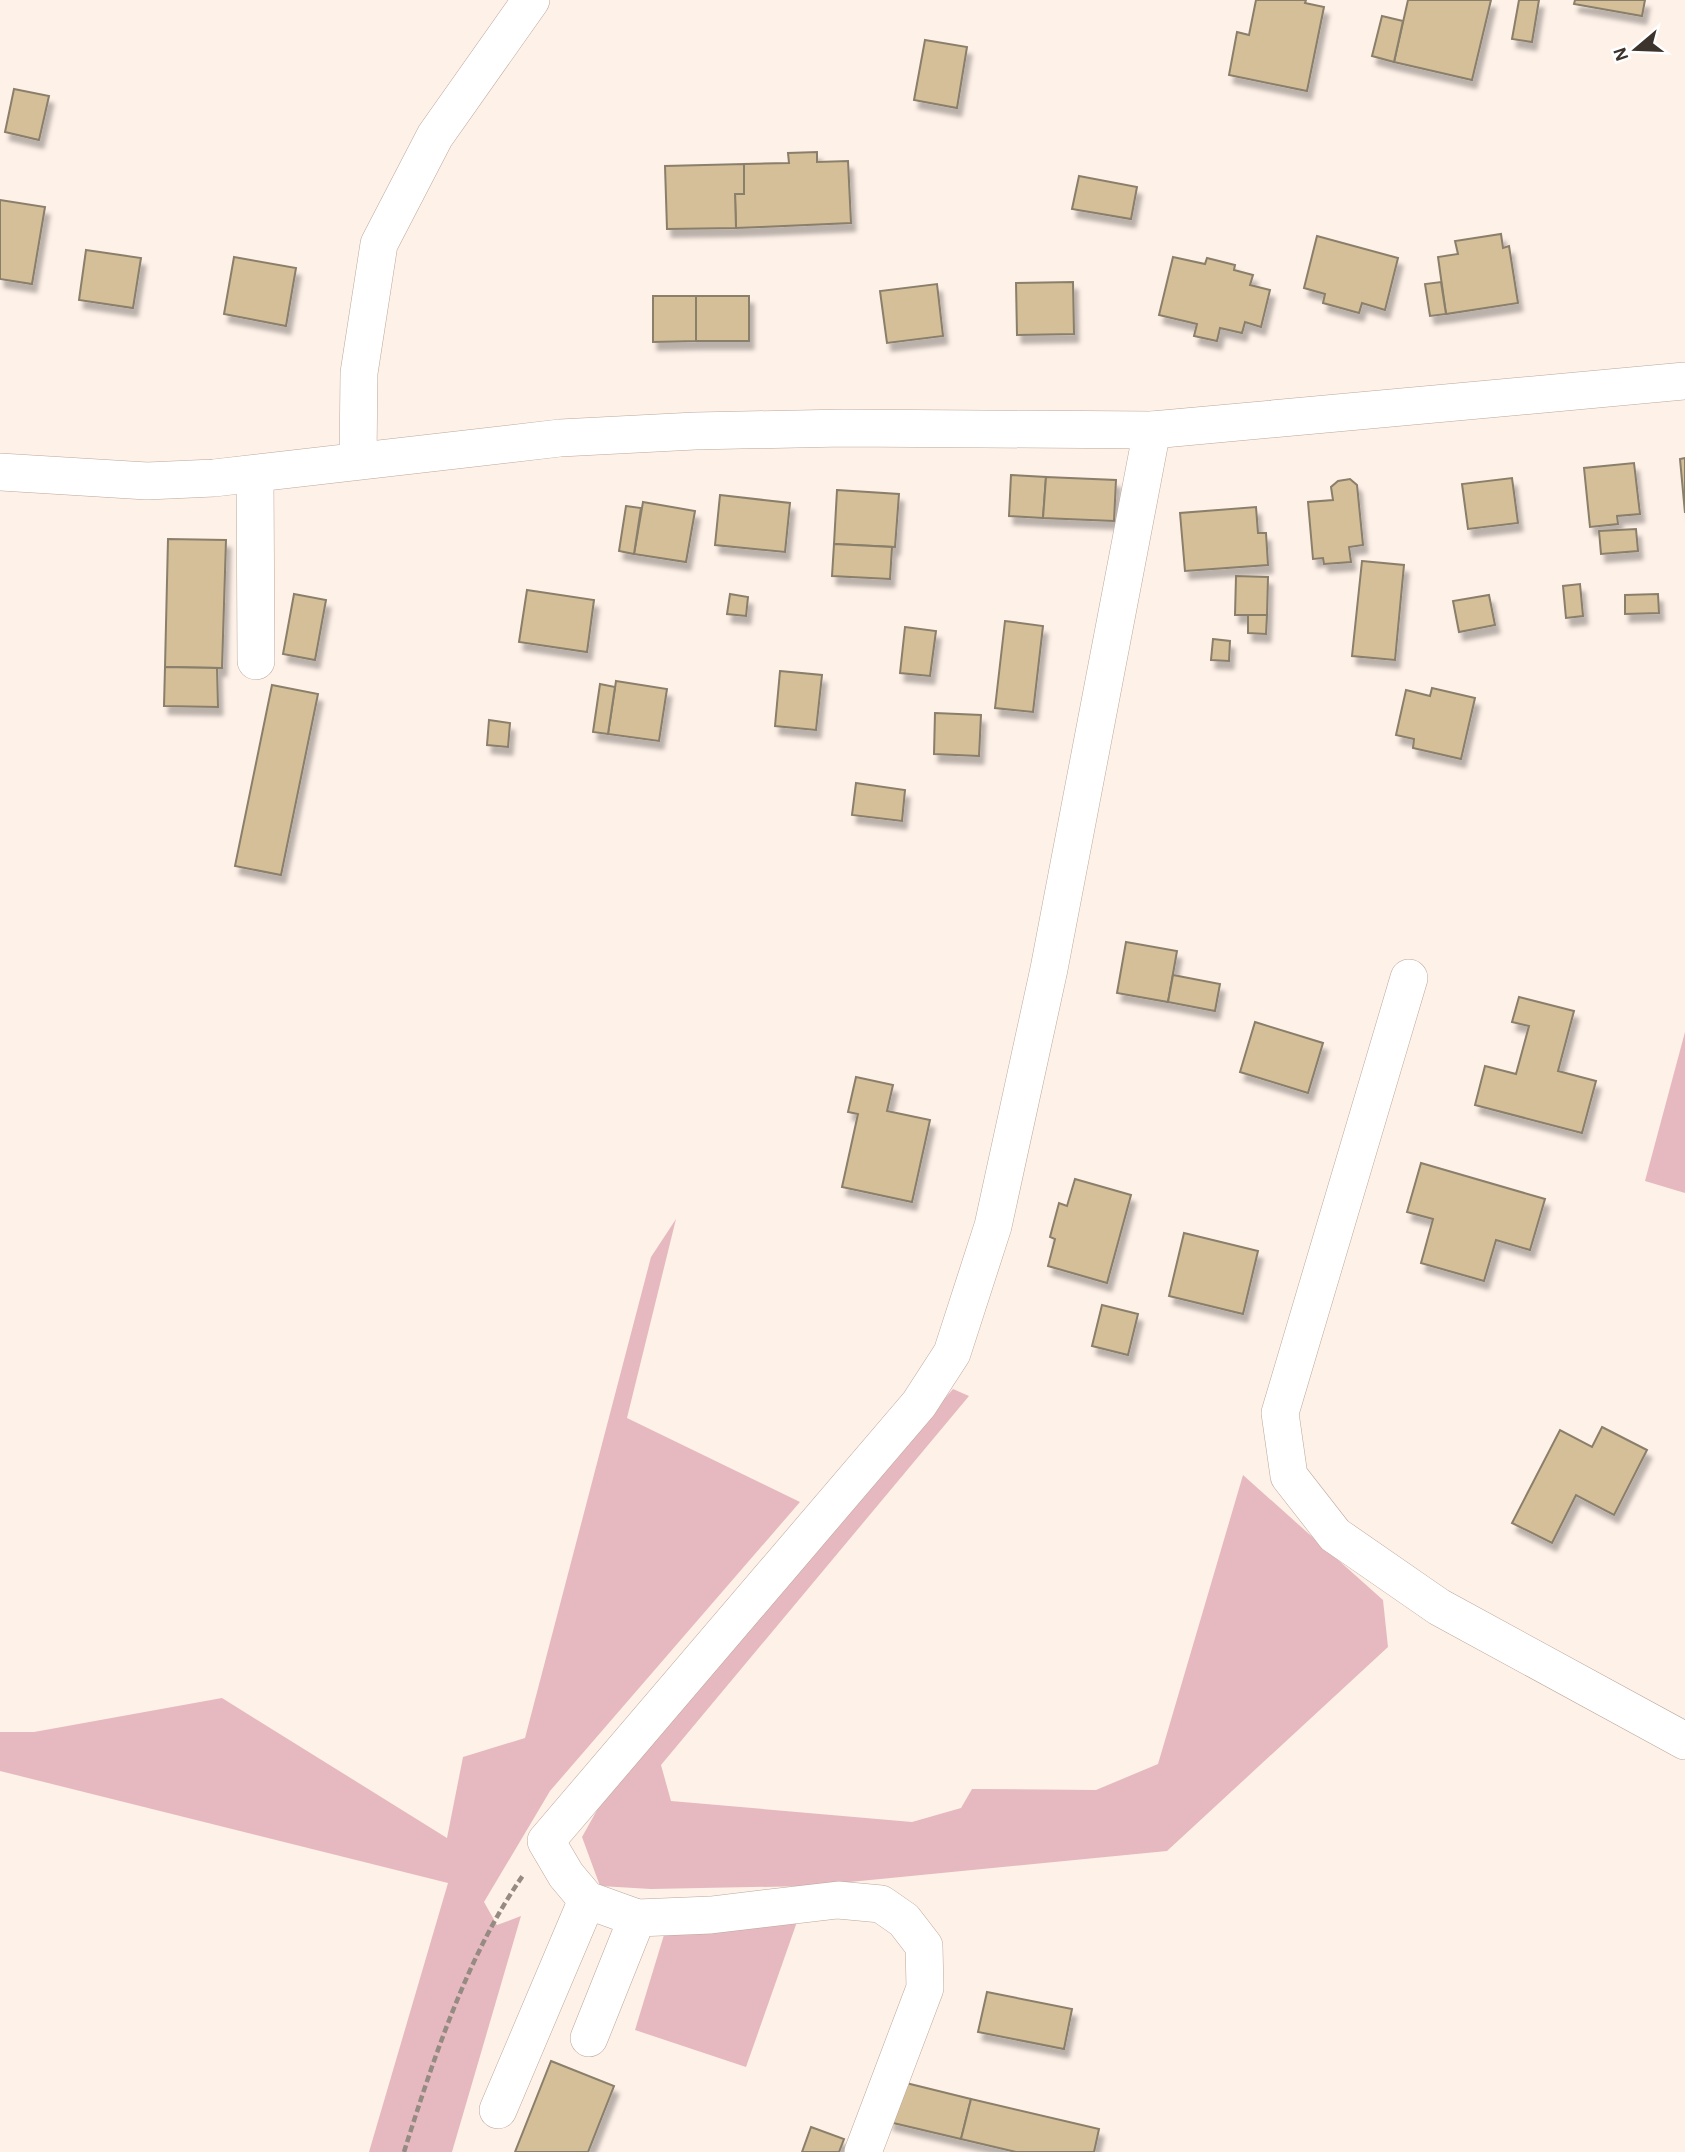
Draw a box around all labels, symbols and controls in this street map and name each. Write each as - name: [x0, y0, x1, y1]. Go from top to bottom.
- north arrow: [1601, 14, 1671, 84]
- text: N: [1610, 45, 1632, 63]

